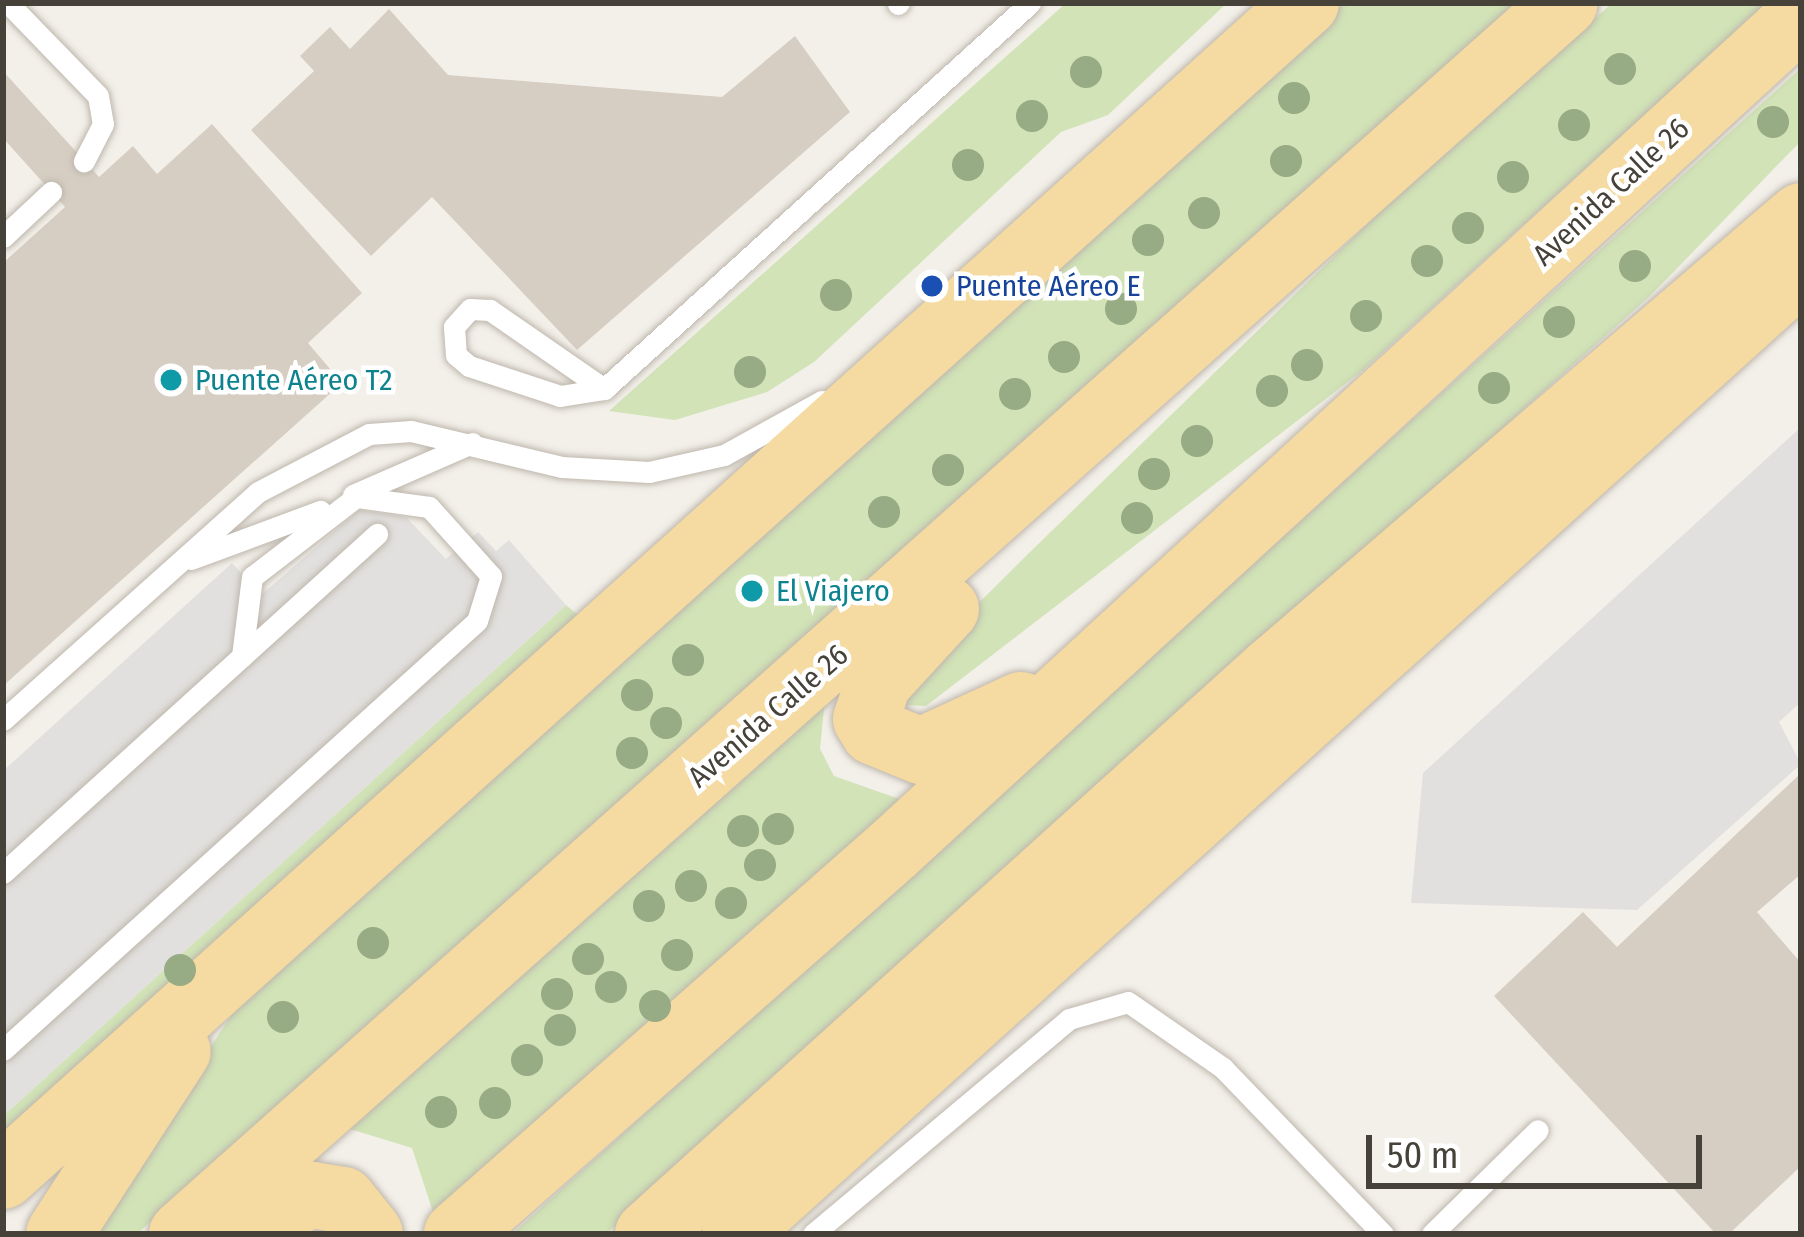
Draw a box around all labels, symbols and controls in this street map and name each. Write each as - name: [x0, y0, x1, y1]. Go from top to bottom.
- street label: Avenida Calle 26: [1526, 111, 1696, 273]
- place label: Puente Aéreo E: [956, 268, 1140, 304]
- marker: Puente Aéreo E: [919, 273, 945, 299]
- place label: Puente Aéreo T2: [195, 362, 393, 398]
- marker: Puente Aéreo T2: [158, 367, 184, 393]
- place label: El Viajero: [776, 573, 890, 609]
- marker: El Viajero: [739, 578, 765, 604]
- street label: Avenida Calle 26: [681, 637, 855, 795]
- scale bar: [1372, 1111, 1708, 1185]
- text: 50 m: [1387, 1134, 1458, 1178]

